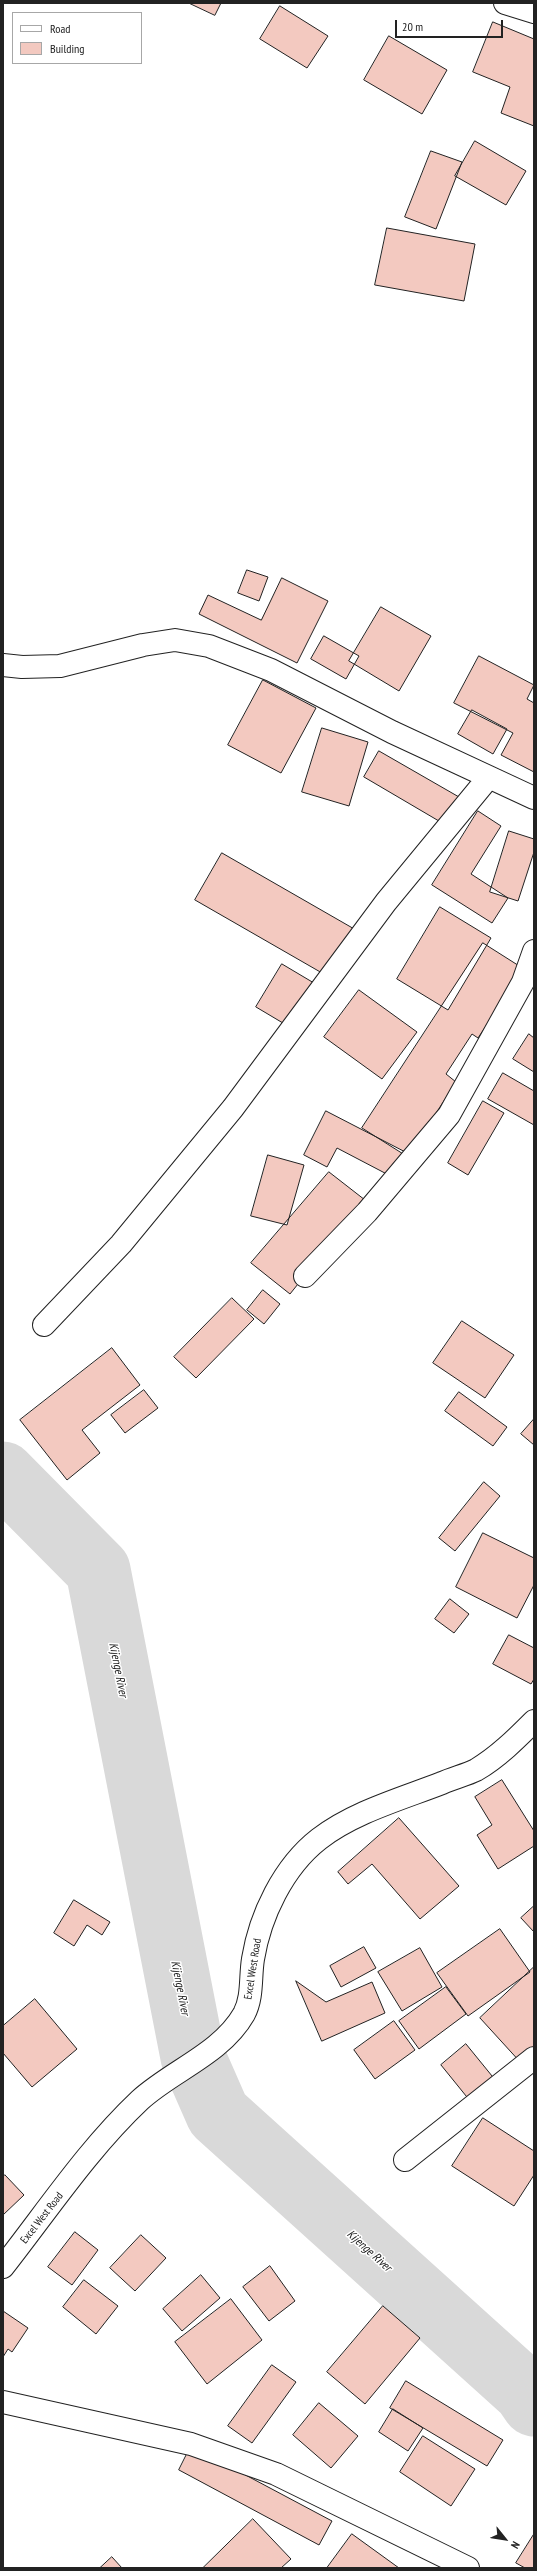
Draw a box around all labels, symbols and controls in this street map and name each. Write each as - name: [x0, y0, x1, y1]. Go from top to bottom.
- legend: [12, 12, 142, 64]
- scale bar: [397, 12, 505, 38]
- text: 20 m: [402, 19, 423, 34]
- text: Road: [50, 21, 70, 36]
- text: Building: [50, 41, 85, 56]
- water label: Kijenge River: [106, 1641, 130, 1699]
- street label: Excel West Road: [242, 1938, 264, 2000]
- water label: Kijenge River: [168, 1959, 192, 2017]
- street label: Excel West Road: [18, 2190, 66, 2246]
- water label: Kijenge River: [344, 2227, 394, 2275]
- north arrow: [485, 2519, 525, 2559]
- text: N: [508, 2539, 523, 2551]

